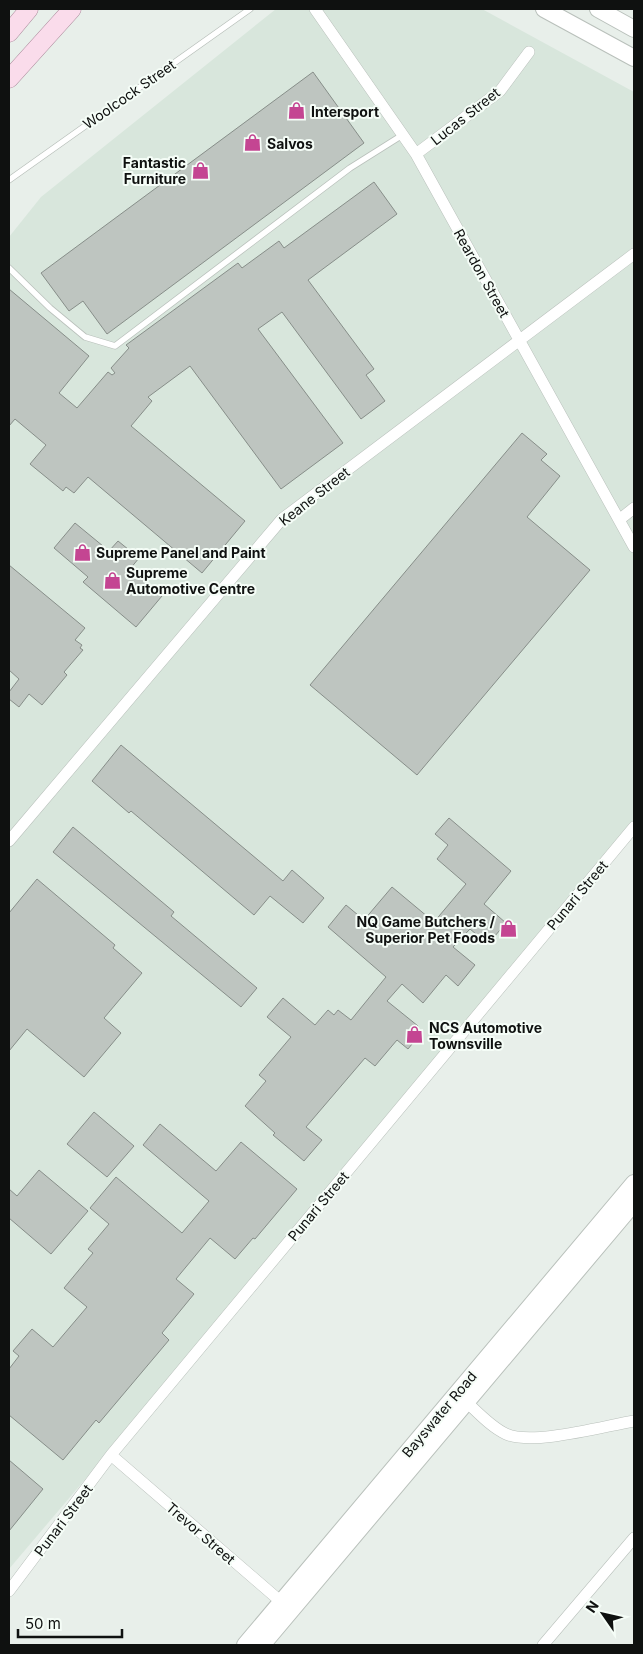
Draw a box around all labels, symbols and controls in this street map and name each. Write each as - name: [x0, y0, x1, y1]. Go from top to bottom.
- street label: Woolcock Street: [80, 56, 179, 132]
- street label: Lucas Street: [427, 83, 503, 148]
- shop icon: Intersport: [287, 101, 307, 121]
- place label: Intersport: [311, 103, 379, 120]
- shop icon: Salvos: [243, 133, 263, 153]
- place label: Salvos: [267, 135, 313, 152]
- place label: Fantastic Furniture: [123, 154, 186, 187]
- shop icon: Fantastic Furniture: [190, 160, 210, 180]
- street label: Reardon Street: [451, 226, 514, 321]
- street label: Keane Street: [275, 463, 353, 529]
- shop icon: Supreme Panel and Paint: [72, 542, 92, 562]
- place label: Supreme Panel and Paint: [96, 544, 266, 561]
- place label: Supreme Automotive Centre: [126, 564, 255, 597]
- shop icon: Supreme Automotive Centre: [102, 570, 122, 590]
- street label: Punari Street: [543, 856, 611, 933]
- place label: NQ Game Butchers / Superior Pet Foods: [357, 913, 496, 946]
- shop icon: NQ Game Butchers / Superior Pet Foods: [499, 919, 519, 939]
- place label: NCS Automotive Townsville: [429, 1019, 542, 1052]
- shop icon: NCS Automotive Townsville: [405, 1025, 425, 1045]
- street label: Punari Street: [284, 1167, 352, 1244]
- street label: Bayswater Road: [398, 1368, 480, 1460]
- street label: Punari Street: [30, 1480, 96, 1559]
- street label: Trevor Street: [163, 1498, 239, 1568]
- north arrow: [578, 1589, 628, 1639]
- text: N: [582, 1597, 602, 1616]
- scale bar: [18, 1606, 121, 1638]
- text: 50 m: [25, 1614, 61, 1633]

